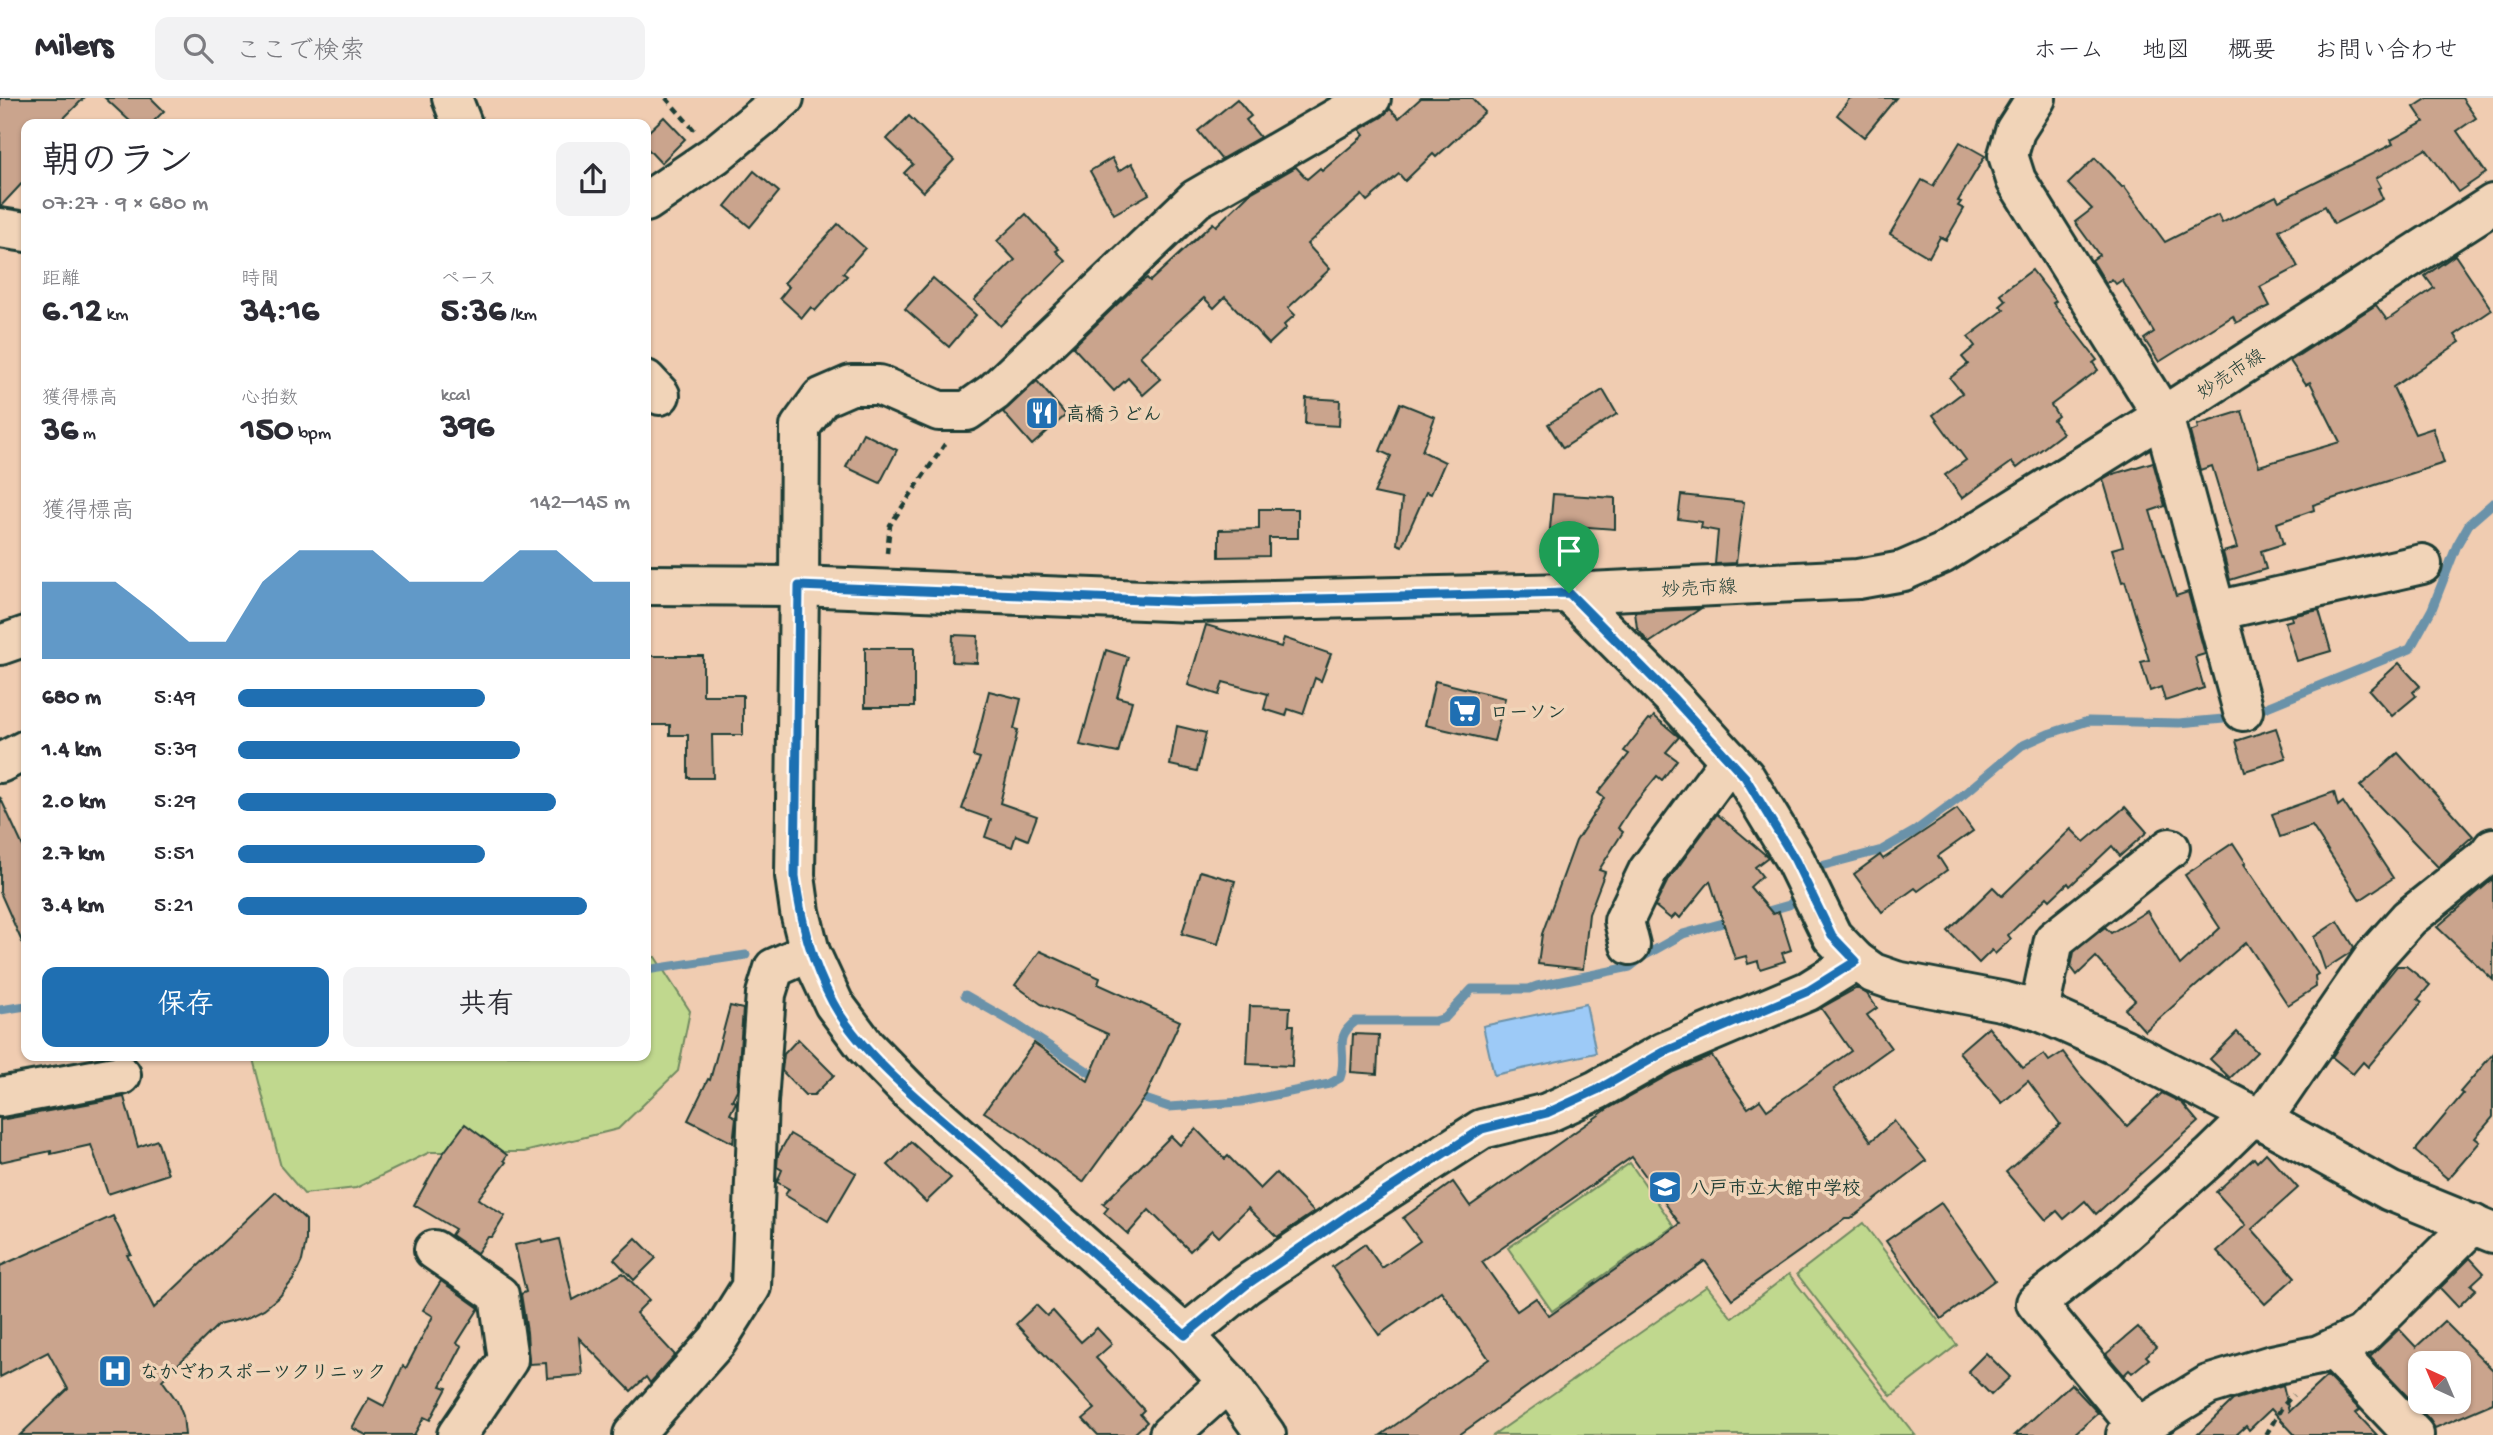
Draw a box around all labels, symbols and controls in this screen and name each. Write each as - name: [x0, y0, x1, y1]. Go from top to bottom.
- search box: [155, 17, 645, 80]
- text: Milers: [35, 29, 113, 67]
- icon: search: [179, 29, 217, 67]
- text: ここで検索: [235, 38, 365, 69]
- text: ホーム: [2033, 38, 2104, 67]
- text: 地図: [2142, 38, 2190, 67]
- text: 概要: [2228, 38, 2276, 67]
- text: お問い合わせ: [2314, 38, 2458, 67]
- button: share: [556, 142, 630, 216]
- text: 朝のラン: [42, 143, 194, 187]
- text: 07:27 · 9 × 680 m: [42, 191, 208, 218]
- text: 距離: [42, 269, 80, 292]
- text: 時間: [241, 269, 279, 292]
- text: ペース: [441, 269, 497, 292]
- text: 6.12: [42, 292, 102, 333]
- text: 34:16: [241, 292, 319, 333]
- text: 5:36: [441, 292, 506, 333]
- text: km: [102, 304, 129, 327]
- text: /km: [506, 304, 537, 327]
- street label: 妙売市線: [2193, 345, 2270, 406]
- text: kcal: [441, 385, 470, 408]
- text: 獲得標高: [42, 388, 118, 411]
- text: 心拍数: [241, 388, 298, 411]
- restaurant icon: 高橋うどん: [1023, 394, 1061, 432]
- place label: 高橋うどん: [1066, 404, 1162, 428]
- text: 396: [441, 408, 494, 449]
- text: 36: [42, 411, 78, 452]
- text: 150: [241, 411, 294, 452]
- text: m: [78, 423, 96, 446]
- text: bpm: [294, 423, 331, 446]
- text: 142–145 m: [530, 490, 630, 517]
- text: 獲得標高: [42, 499, 134, 526]
- pin: [1539, 521, 1599, 593]
- icon: arrive: [1550, 532, 1588, 570]
- street label: 妙売市線: [1661, 576, 1738, 604]
- text: 680 m: [42, 685, 101, 712]
- text: 5:49: [154, 685, 196, 712]
- supermarket icon: ローソン: [1446, 692, 1484, 730]
- place label: ローソン: [1490, 703, 1566, 726]
- text: 1.4 km: [42, 737, 101, 764]
- text: 5:39: [154, 737, 197, 764]
- text: 2.0 km: [42, 789, 106, 816]
- text: 5:29: [154, 789, 196, 816]
- text: 2.7 km: [42, 841, 105, 868]
- text: 5:51: [154, 841, 195, 868]
- text: 3.4 km: [42, 893, 104, 920]
- text: 5:21: [154, 893, 194, 920]
- button: 保存: [42, 967, 329, 1047]
- button: 共有: [343, 967, 630, 1047]
- school or university icon: 八戸市立大館中学校: [1646, 1168, 1684, 1206]
- place label: 八戸市立大館中学校: [1690, 1178, 1861, 1202]
- north arrow: [2408, 1351, 2471, 1414]
- map controls: [2408, 1351, 2471, 1414]
- hospital icon: なかざわスポーツクリニック: [96, 1352, 134, 1390]
- place label: なかざわスポーツクリニック: [140, 1362, 386, 1386]

